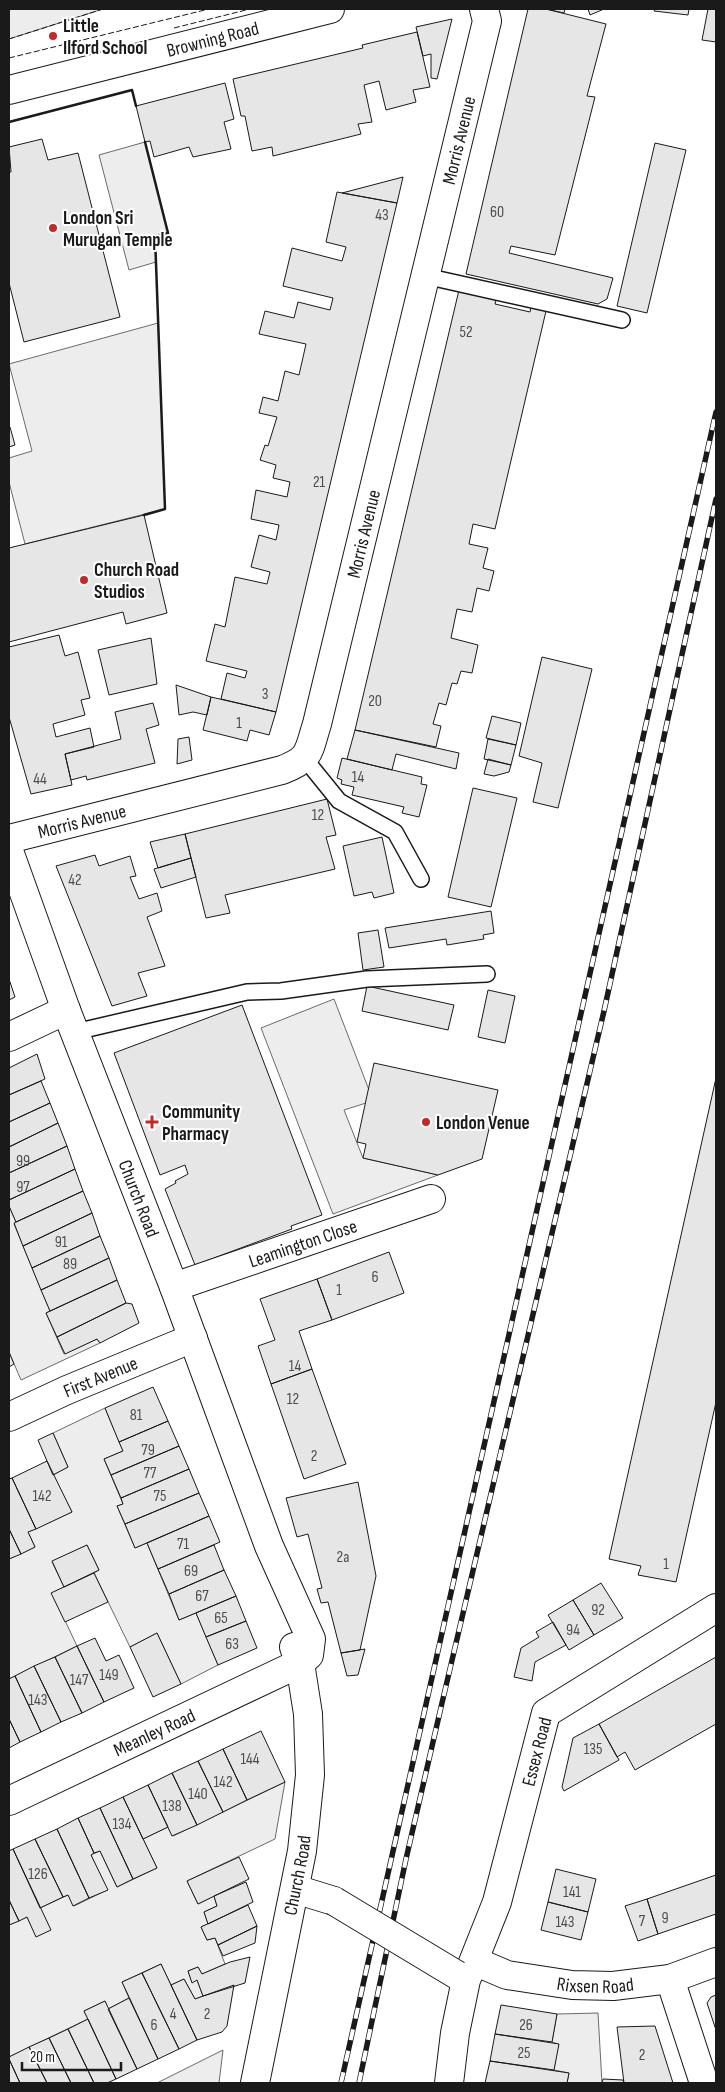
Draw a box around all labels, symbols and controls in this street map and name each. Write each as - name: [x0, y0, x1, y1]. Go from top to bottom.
- place label: Little Ilford School: [63, 15, 147, 60]
- street label: Browning Road: [164, 17, 261, 63]
- marker: Little Ilford School: [47, 30, 59, 42]
- street label: Morris Avenue: [438, 94, 481, 187]
- house number: 60: [490, 203, 504, 222]
- house number: 43: [375, 206, 389, 225]
- place label: London Sri Murugan Temple: [63, 207, 173, 252]
- marker: London Sri Murugan Temple: [47, 222, 59, 234]
- house number: 52: [459, 323, 473, 342]
- house number: 21: [313, 473, 326, 492]
- street label: Morris Avenue: [343, 488, 386, 581]
- place label: Church Road Studios: [94, 559, 179, 604]
- marker: Church Road Studios: [78, 574, 90, 586]
- house number: 3: [262, 685, 268, 704]
- house number: 20: [368, 692, 382, 711]
- house number: 1: [236, 714, 242, 733]
- house number: 14: [352, 768, 364, 787]
- house number: 44: [33, 770, 47, 789]
- street label: Morris Avenue: [36, 800, 129, 844]
- house number: 12: [312, 806, 324, 825]
- house number: 42: [68, 871, 82, 890]
- place label: Community Pharmacy: [162, 1101, 240, 1146]
- place label: London Venue: [436, 1112, 530, 1135]
- marker: Community Pharmacy: [146, 1116, 158, 1128]
- marker: London Venue: [420, 1116, 432, 1128]
- house number: 99: [16, 1152, 30, 1171]
- street label: Church Road: [113, 1157, 163, 1241]
- house number: 97: [16, 1178, 30, 1197]
- street label: Leamington Close: [246, 1215, 360, 1274]
- house number: 91: [55, 1233, 68, 1252]
- house number: 89: [63, 1255, 77, 1274]
- house number: 6: [371, 1268, 379, 1287]
- house number: 1: [336, 1281, 342, 1300]
- street label: First Avenue: [60, 1352, 141, 1403]
- house number: 14: [289, 1357, 301, 1376]
- house number: 12: [287, 1390, 299, 1409]
- house number: 81: [130, 1406, 143, 1425]
- house number: 79: [141, 1441, 155, 1460]
- house number: 2: [311, 1447, 317, 1466]
- house number: 77: [144, 1464, 157, 1483]
- house number: 142: [33, 1487, 51, 1506]
- house number: 75: [154, 1487, 166, 1506]
- house number: 71: [177, 1535, 189, 1554]
- house number: 2a: [337, 1548, 349, 1567]
- house number: 1: [663, 1555, 669, 1574]
- house number: 69: [184, 1562, 198, 1581]
- house number: 67: [195, 1587, 209, 1606]
- house number: 92: [591, 1601, 605, 1620]
- house number: 65: [214, 1609, 228, 1628]
- house number: 94: [566, 1621, 580, 1640]
- house number: 63: [225, 1635, 239, 1654]
- house number: 149: [99, 1666, 119, 1685]
- house number: 147: [70, 1671, 89, 1690]
- house number: 143: [28, 1691, 48, 1710]
- street label: Meanley Road: [110, 1704, 199, 1762]
- street label: Essex Road: [517, 1715, 557, 1789]
- house number: 135: [584, 1740, 602, 1759]
- house number: 144: [240, 1750, 260, 1769]
- house number: 142: [214, 1773, 232, 1792]
- house number: 140: [188, 1785, 208, 1804]
- house number: 138: [162, 1797, 182, 1816]
- house number: 134: [112, 1815, 132, 1834]
- street label: Church Road: [279, 1834, 317, 1917]
- house number: 126: [28, 1865, 48, 1884]
- house number: 141: [563, 1883, 581, 1902]
- house number: 9: [661, 1909, 669, 1928]
- house number: 7: [639, 1912, 646, 1931]
- house number: 143: [555, 1913, 575, 1932]
- street label: Rixsen Road: [555, 1973, 635, 1999]
- house number: 4: [170, 2005, 177, 2024]
- house number: 2: [204, 2005, 210, 2024]
- house number: 6: [150, 2016, 158, 2035]
- house number: 26: [519, 2016, 533, 2035]
- scale bar: [22, 2040, 121, 2072]
- house number: 25: [517, 2044, 531, 2063]
- house number: 2: [639, 2046, 645, 2065]
- text: 20 m: [30, 2048, 55, 2067]

